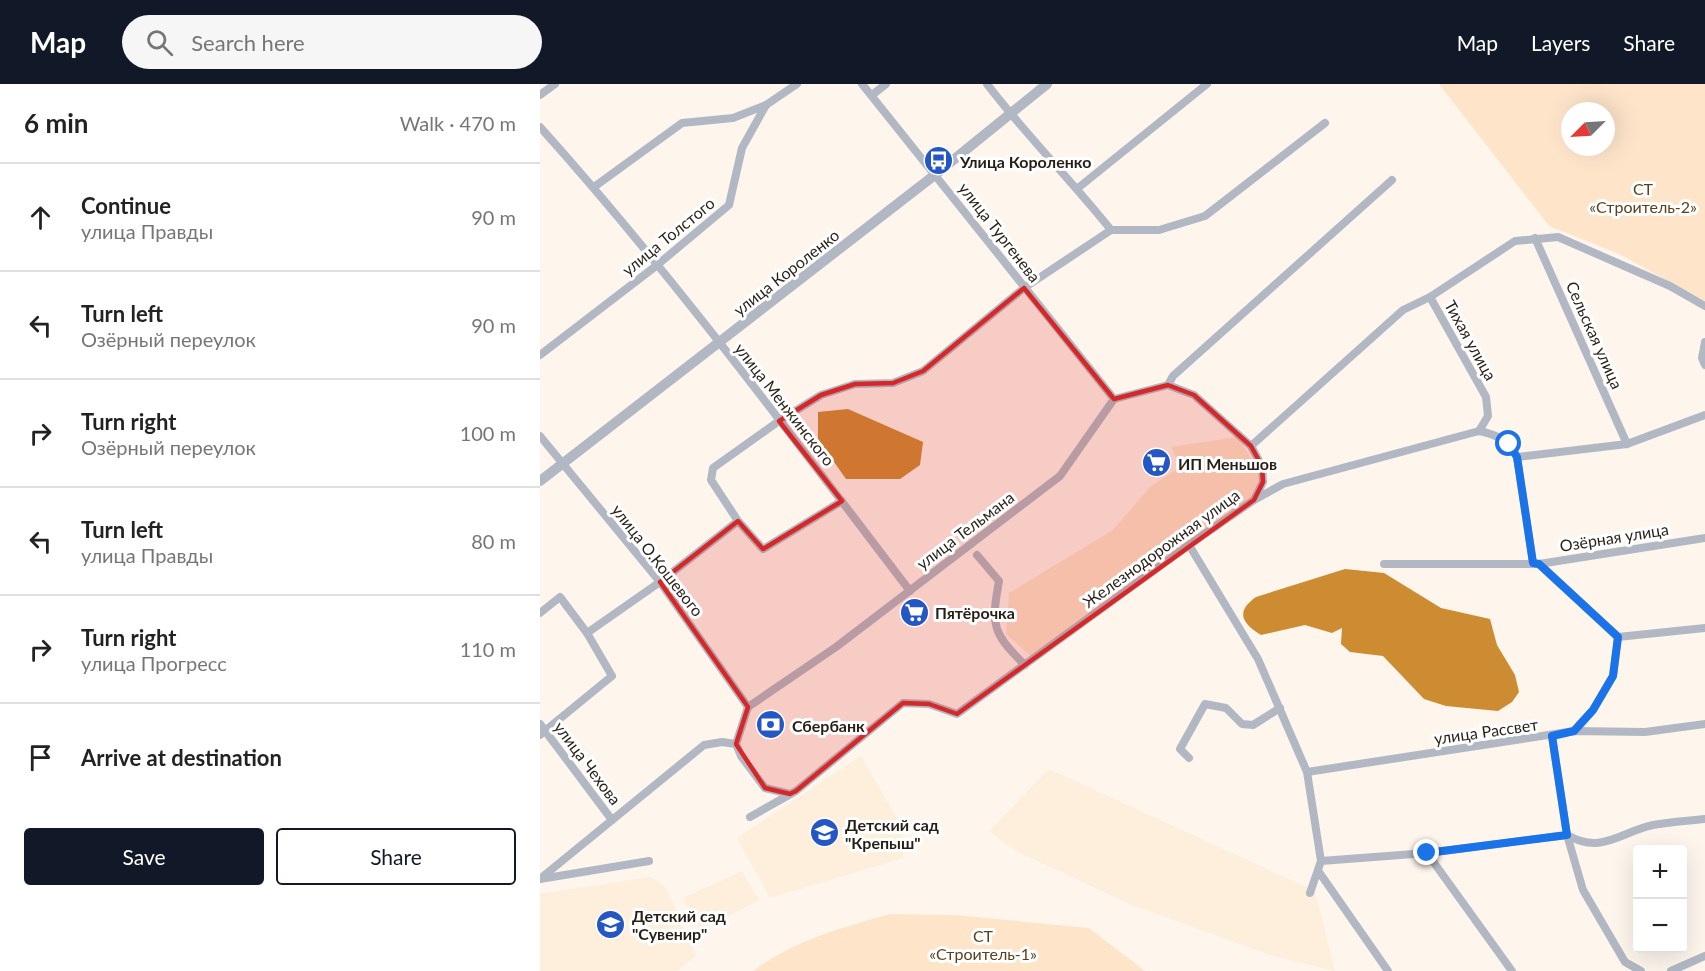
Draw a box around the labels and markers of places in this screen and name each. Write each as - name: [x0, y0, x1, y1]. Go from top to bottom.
- bus stop icon: Улица Короленко: [923, 145, 955, 177]
- place label: Улица Короленко: [959, 152, 1091, 171]
- supermarket icon: ИП Меньшов: [1141, 447, 1173, 479]
- place label: ИП Меньшов: [1178, 454, 1277, 473]
- supermarket icon: Пятёрочка: [898, 596, 930, 628]
- place label: Пятёрочка: [935, 603, 1015, 622]
- bank icon: Сбербанк: [755, 709, 787, 741]
- place label: Сбербанк: [792, 716, 865, 735]
- place label: Детский сад "Крепыш": [845, 815, 939, 852]
- school or university icon: Детский сад "Крепыш": [808, 817, 840, 849]
- place label: Детский сад "Сувенир": [632, 906, 726, 943]
- school or university icon: Детский сад "Сувенир": [595, 908, 627, 940]

